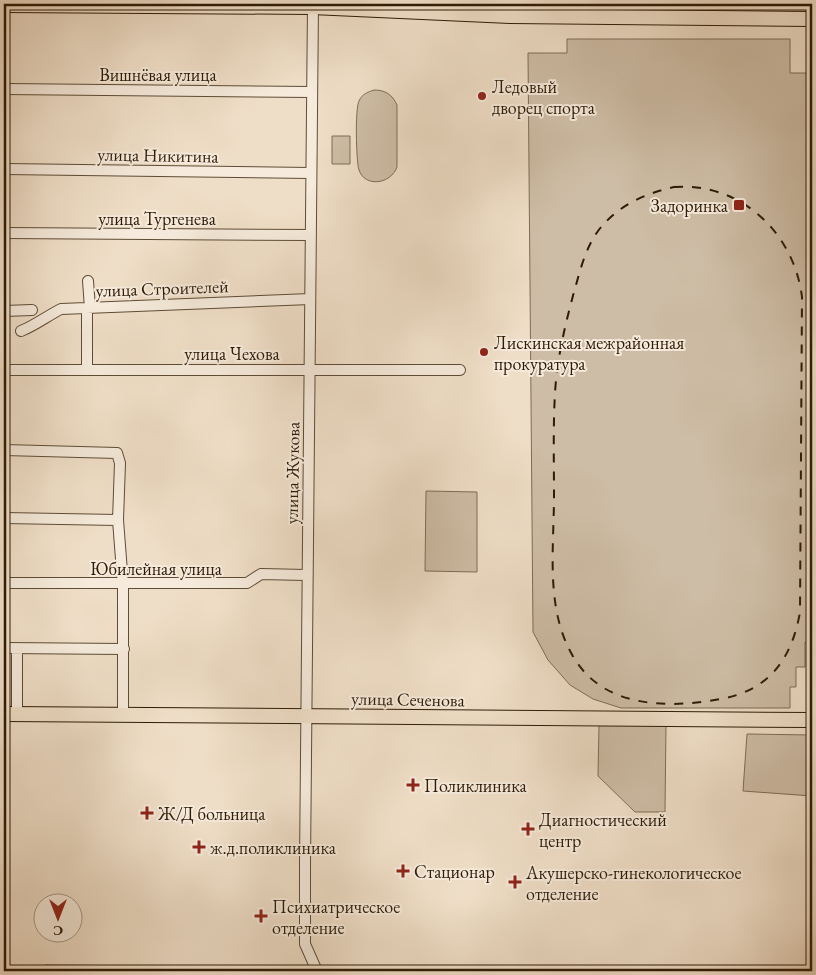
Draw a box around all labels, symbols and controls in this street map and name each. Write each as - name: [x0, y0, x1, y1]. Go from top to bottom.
- street label: Вишнёвая улица: [99, 63, 218, 86]
- place label: Ледовый дворец спорта: [492, 75, 596, 119]
- marker: Ледовый дворец спорта: [476, 90, 488, 102]
- street label: улица Никитина: [97, 142, 220, 168]
- place label: Задоринка: [651, 194, 729, 217]
- marker: Задоринка: [732, 198, 746, 212]
- street label: улица Тургенева: [98, 207, 217, 230]
- street label: улица Строителей: [95, 274, 229, 302]
- place label: Лискинская межрайонная прокуратура: [494, 331, 684, 375]
- street label: улица Чехова: [184, 342, 281, 365]
- marker: Лискинская межрайонная прокуратура: [478, 346, 490, 358]
- street label: улица Жукова: [280, 421, 304, 524]
- street label: Юбилейная улица: [90, 557, 223, 580]
- street label: улица Сеченова: [351, 687, 466, 712]
- place label: Поликлиника: [424, 774, 528, 797]
- marker: Поликлиника: [406, 778, 420, 792]
- place label: Ж/Д больница: [157, 802, 266, 825]
- marker: Ж/Д больница: [140, 806, 154, 820]
- place label: Диагностический центр: [539, 808, 667, 852]
- marker: Диагностический центр: [521, 822, 535, 836]
- place label: ж.д.поликлиника: [210, 836, 337, 859]
- marker: ж.д.поликлиника: [192, 840, 206, 854]
- place label: Стационар: [414, 860, 495, 883]
- place label: Акушерско-гинекологическое отделение: [525, 861, 741, 905]
- marker: Стационар: [396, 864, 410, 878]
- marker: Акушерско-гинекологическое отделение: [508, 875, 522, 889]
- north arrow: [32, 892, 82, 942]
- place label: Психиатрическое отделение: [272, 895, 400, 939]
- marker: Психиатрическое отделение: [254, 909, 268, 923]
- text: С: [53, 922, 63, 940]

